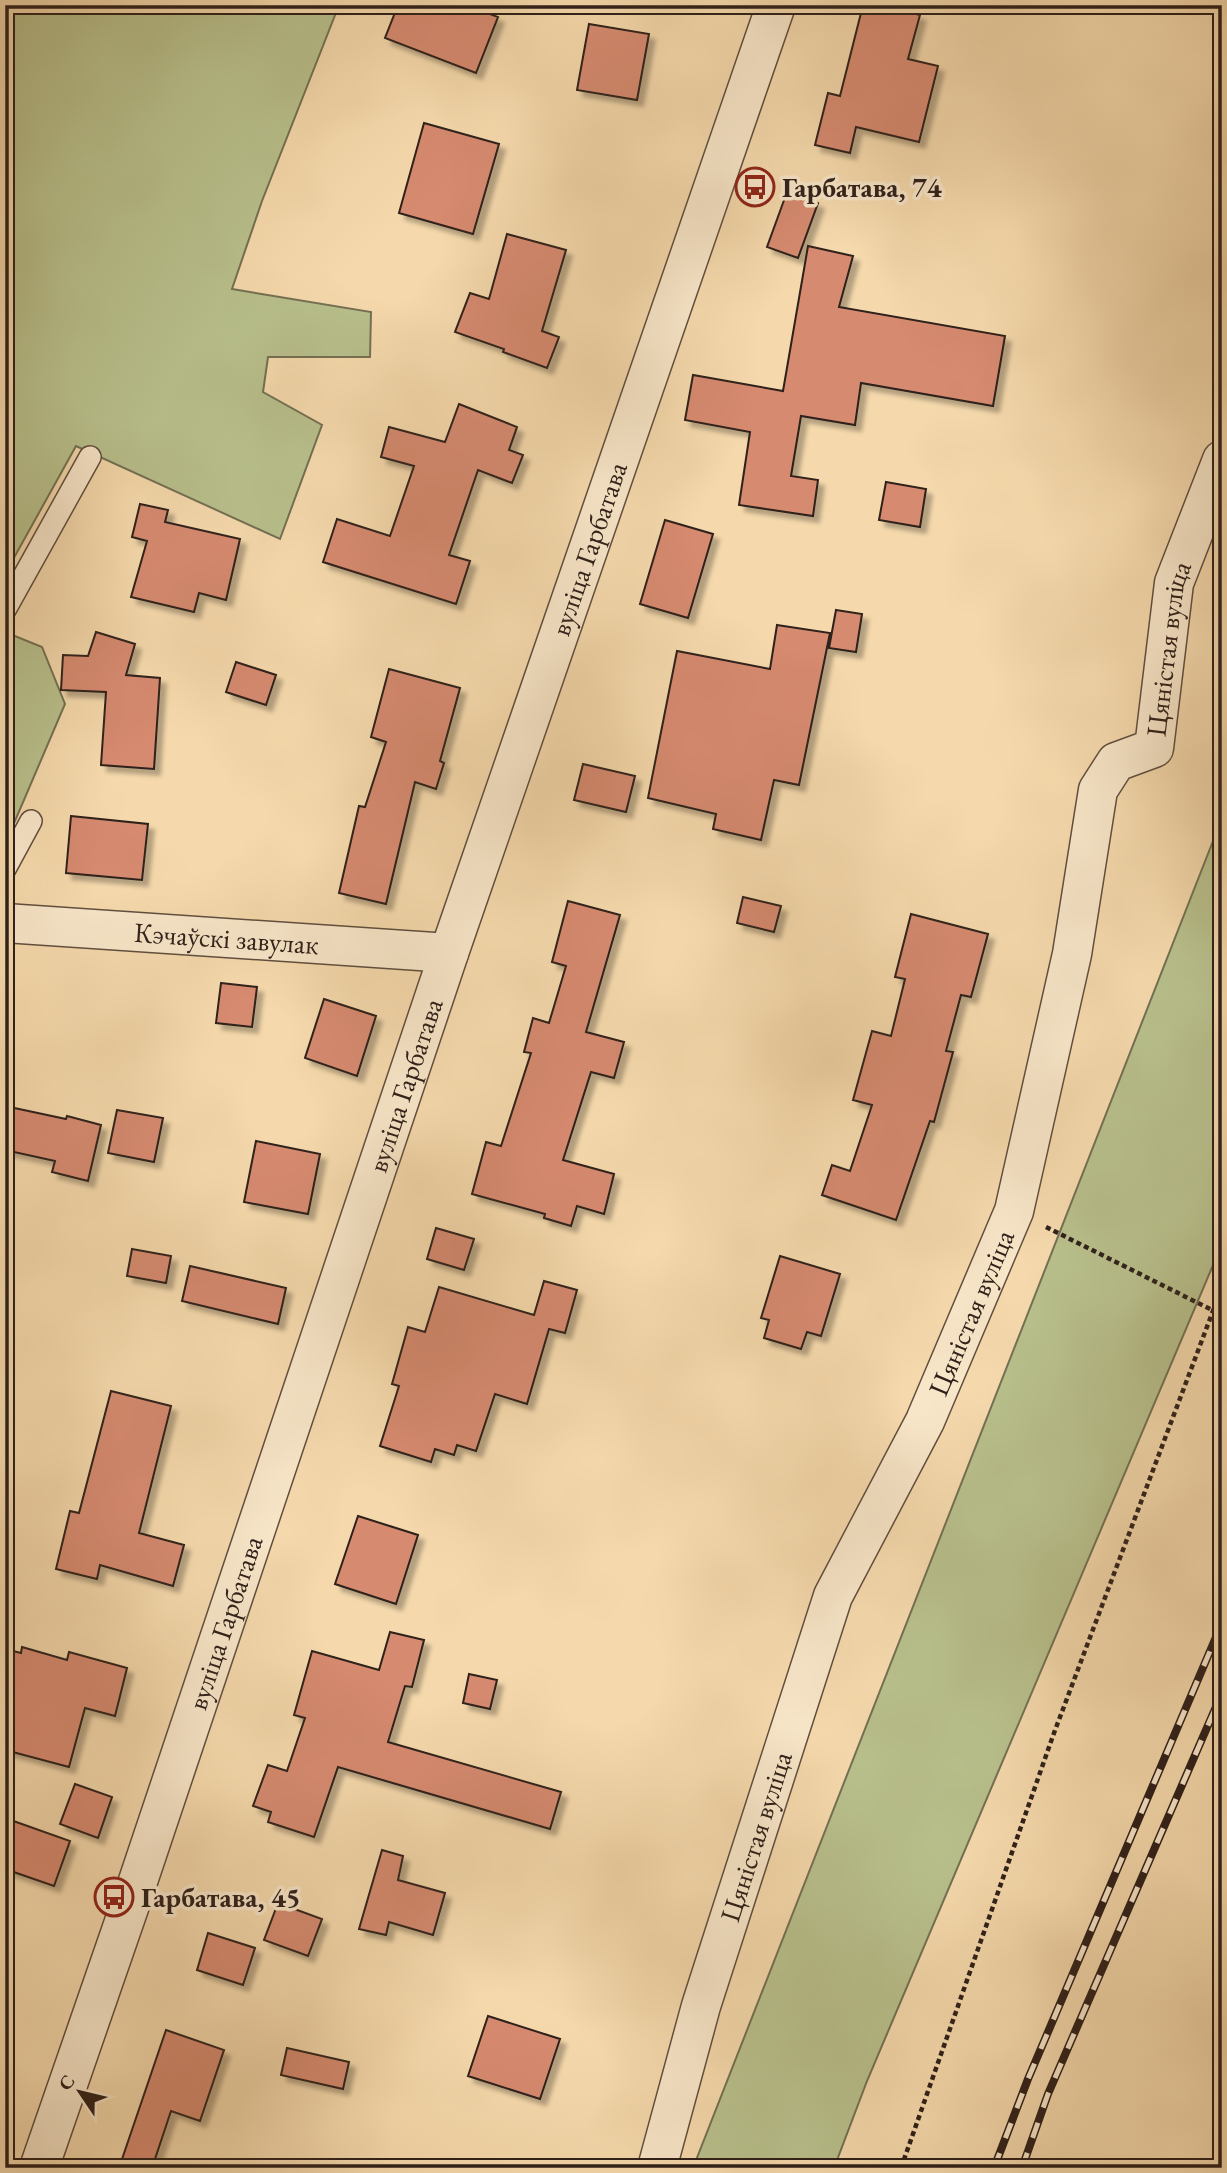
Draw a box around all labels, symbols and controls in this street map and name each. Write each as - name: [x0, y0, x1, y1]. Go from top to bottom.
- bus stop icon: Гарбатава, 74: [734, 166, 776, 208]
- place label: Гарбатава, 74: [782, 169, 943, 205]
- street label: вуліца Гарбатава: [542, 456, 635, 640]
- street label: Цяністая вуліца: [1138, 555, 1199, 738]
- street label: Кэчаўскі завулак: [133, 914, 320, 962]
- street label: вуліца Гарбатава: [359, 993, 451, 1177]
- street label: Цяністая вуліца: [920, 1223, 1022, 1401]
- street label: вуліца Гарбатава: [179, 1530, 271, 1714]
- street label: Цяністая вуліца: [711, 1746, 800, 1926]
- bus stop icon: Гарбатава, 45: [93, 1876, 135, 1918]
- place label: Гарбатава, 45: [141, 1879, 301, 1915]
- north arrow: [46, 2058, 116, 2128]
- text: С: [52, 2070, 81, 2095]

